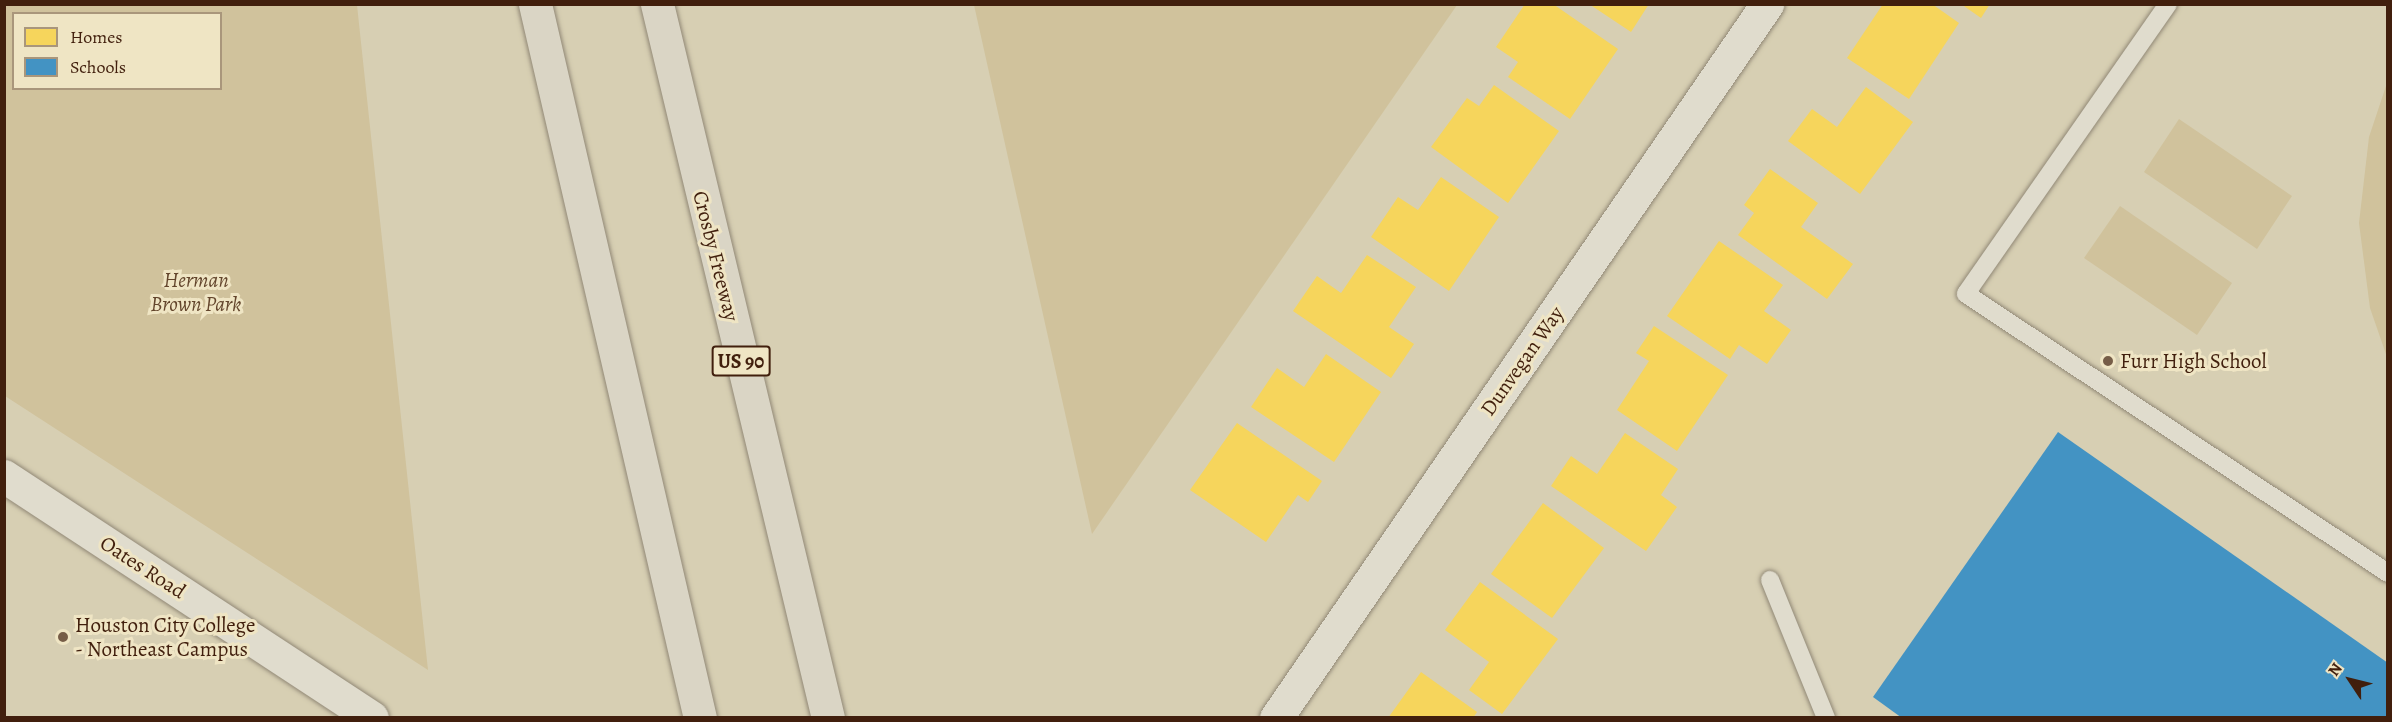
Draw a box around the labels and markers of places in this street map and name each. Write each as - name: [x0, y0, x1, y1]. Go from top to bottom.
- place label: Furr High School: [2120, 348, 2267, 374]
- marker: Furr High School: [2101, 354, 2115, 368]
- place label: Houston City College - Northeast Campus: [75, 612, 255, 662]
- marker: Houston City College - Northeast Campus: [56, 630, 70, 644]

